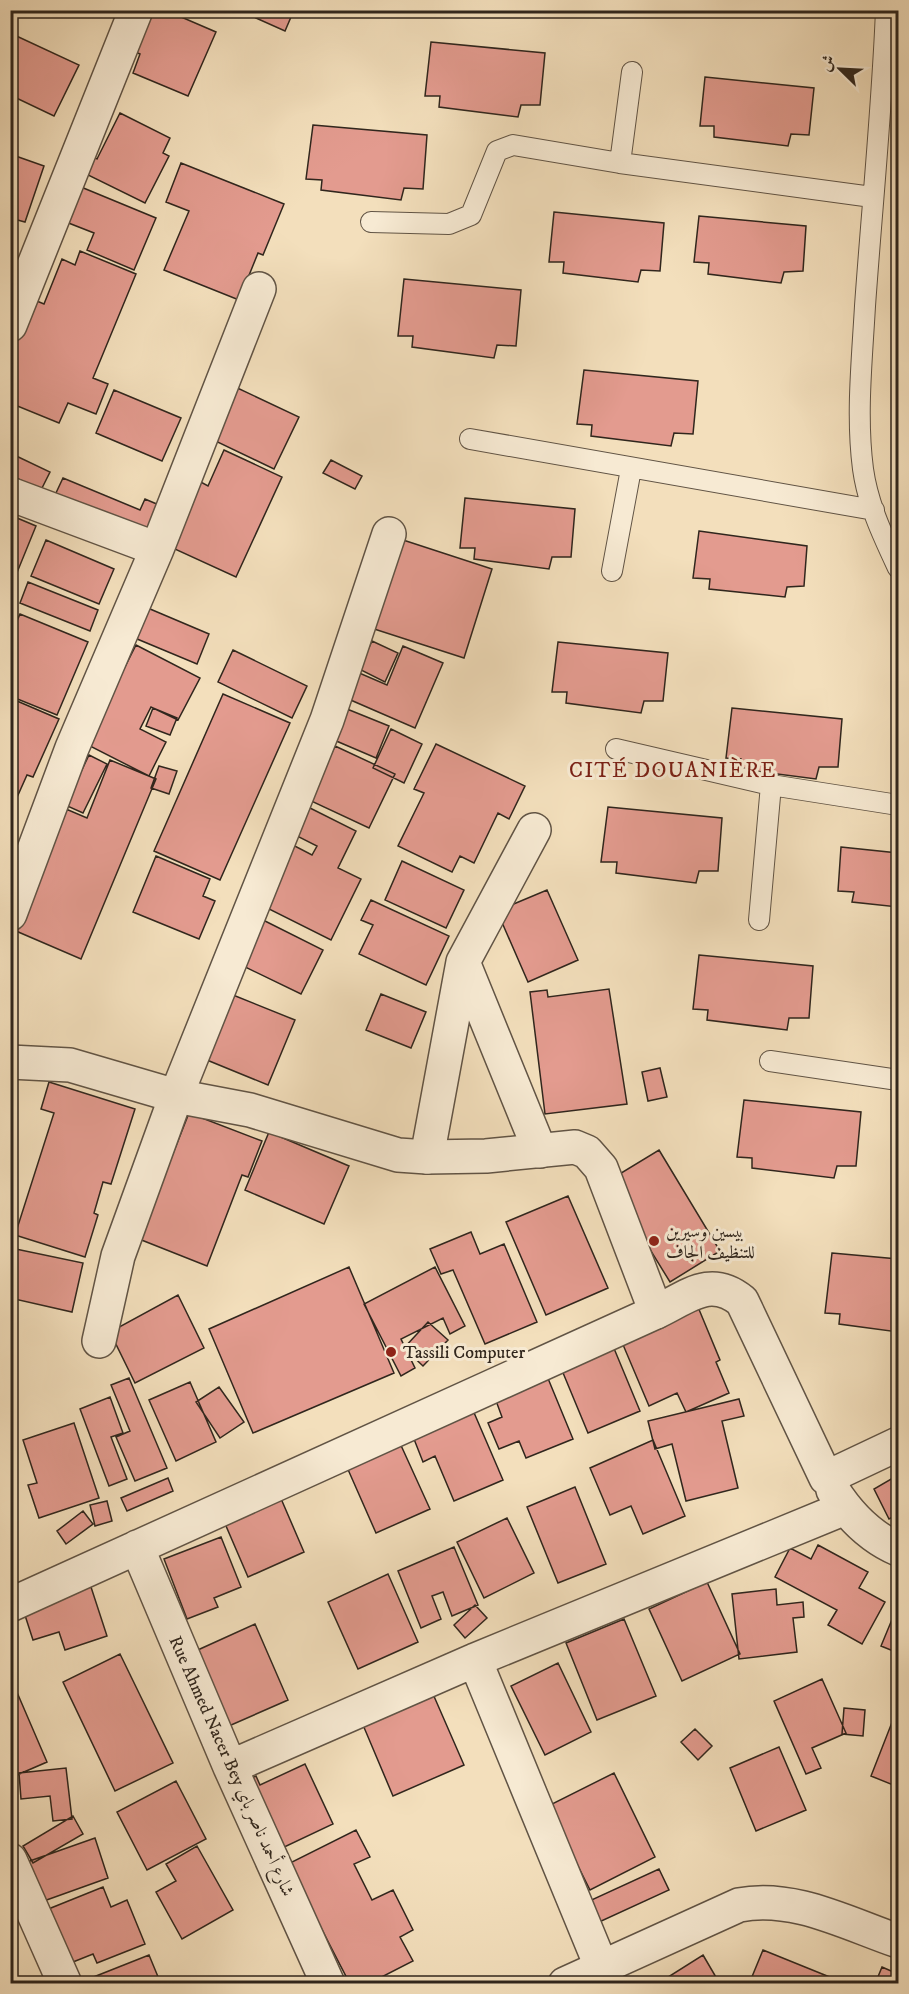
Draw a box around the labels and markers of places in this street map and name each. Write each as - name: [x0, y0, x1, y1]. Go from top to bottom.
- place label: بيسين وسيرين للتنظيف الجاف: [666, 1221, 755, 1264]
- marker: بيسين وسيرين للتنظيف الجاف: [647, 1234, 661, 1248]
- place label: Tassili Computer: [403, 1342, 525, 1364]
- marker: Tassili Computer: [384, 1345, 398, 1359]

